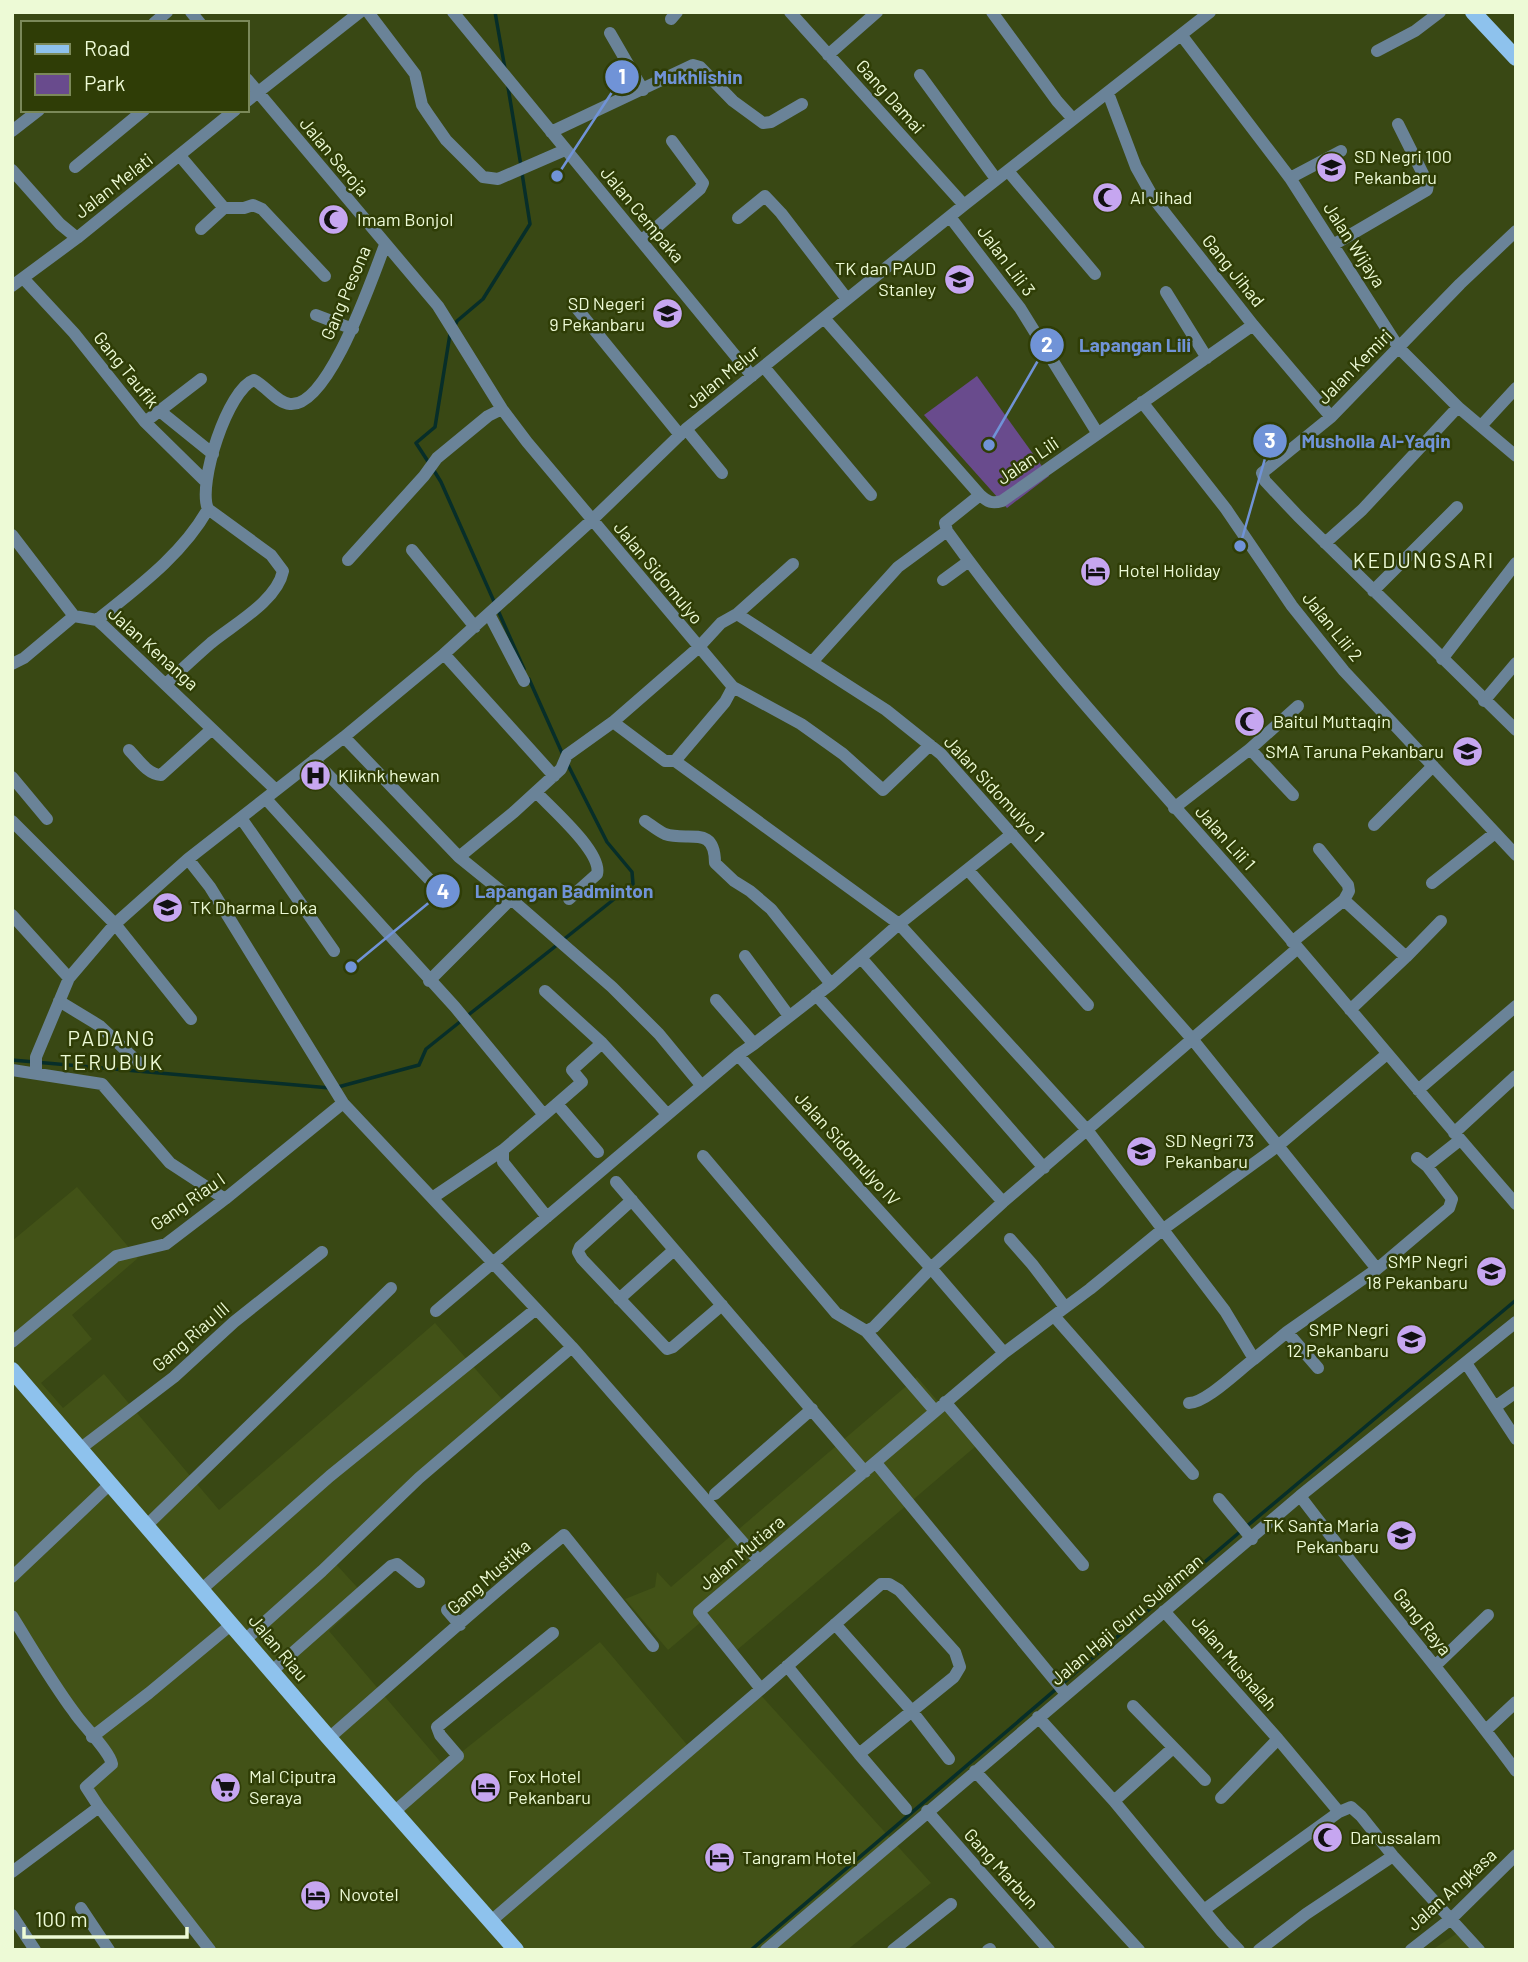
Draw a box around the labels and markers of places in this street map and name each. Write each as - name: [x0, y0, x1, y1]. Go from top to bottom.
- callout: Mukhlishin: [604, 57, 756, 97]
- place label: SD Negri 100 Pekanbaru: [1354, 145, 1452, 188]
- school or university icon: SD Negri 100 Pekanbaru: [1314, 150, 1348, 184]
- mosque icon: Al Jihad: [1090, 181, 1124, 215]
- place label: Al Jihad: [1130, 186, 1192, 208]
- mosque icon: Imam Bonjol: [317, 203, 351, 237]
- place label: Imam Bonjol: [357, 208, 453, 230]
- place label: TK dan PAUD Stanley: [835, 257, 936, 300]
- school or university icon: TK dan PAUD Stanley: [942, 262, 976, 296]
- place label: SD Negeri 9 Pekanbaru: [549, 292, 645, 335]
- school or university icon: SD Negeri 9 Pekanbaru: [651, 297, 685, 331]
- callout: Lapangan Lili: [1030, 325, 1205, 365]
- callout: Musholla Al-Yaqin: [1253, 421, 1465, 461]
- hotel icon: Hotel Holiday: [1078, 554, 1112, 588]
- place label: Hotel Holiday: [1118, 559, 1221, 581]
- mosque icon: Baitul Muttaqin: [1233, 705, 1267, 739]
- place label: Baitul Muttaqin: [1273, 710, 1391, 732]
- school or university icon: SMA Taruna Pekanbaru: [1450, 735, 1484, 769]
- place label: SMA Taruna Pekanbaru: [1265, 740, 1444, 762]
- hospital icon: Kliknk hewan: [298, 759, 332, 793]
- place label: Kliknk hewan: [338, 764, 440, 786]
- callout: Lapangan Badminton: [426, 871, 667, 911]
- school or university icon: TK Dharma Loka: [150, 891, 184, 925]
- place label: TK Dharma Loka: [190, 896, 317, 918]
- place label: SD Negri 73 Pekanbaru: [1165, 1129, 1254, 1172]
- school or university icon: SD Negri 73 Pekanbaru: [1125, 1134, 1159, 1168]
- place label: SMP Negri 18 Pekanbaru: [1366, 1250, 1468, 1293]
- school or university icon: SMP Negri 18 Pekanbaru: [1474, 1255, 1508, 1289]
- place label: SMP Negri 12 Pekanbaru: [1287, 1318, 1389, 1361]
- school or university icon: SMP Negri 12 Pekanbaru: [1395, 1323, 1429, 1357]
- place label: TK Santa Maria Pekanbaru: [1263, 1514, 1379, 1557]
- school or university icon: TK Santa Maria Pekanbaru: [1385, 1519, 1419, 1553]
- place label: Mal Ciputra Seraya: [249, 1765, 336, 1808]
- place label: Fox Hotel Pekanbaru: [508, 1765, 591, 1808]
- supermarket icon: Mal Ciputra Seraya: [209, 1770, 243, 1804]
- hotel icon: Fox Hotel Pekanbaru: [468, 1770, 502, 1804]
- mosque icon: Darussalam: [1310, 1821, 1344, 1855]
- place label: Darussalam: [1350, 1826, 1441, 1848]
- hotel icon: Tangram Hotel: [702, 1841, 736, 1875]
- place label: Tangram Hotel: [742, 1846, 856, 1868]
- hotel icon: Novotel: [299, 1878, 333, 1912]
- place label: Novotel: [339, 1883, 399, 1905]

